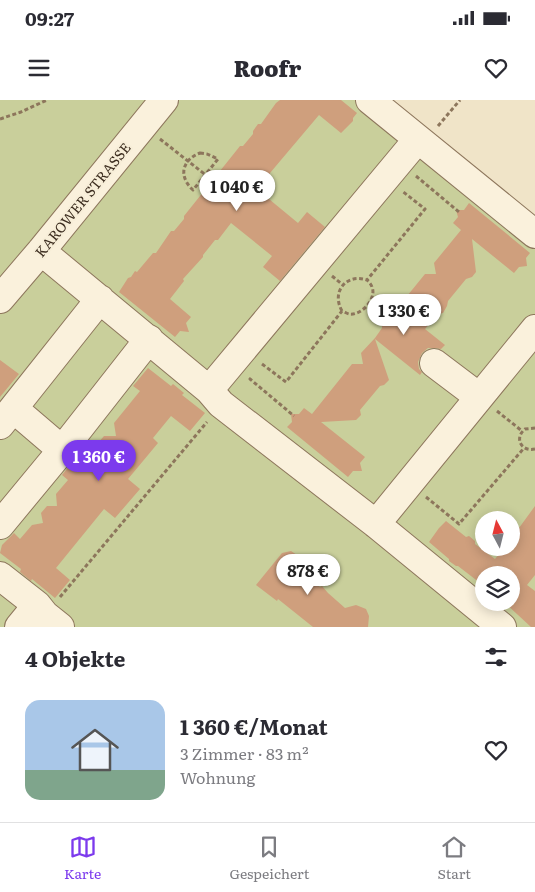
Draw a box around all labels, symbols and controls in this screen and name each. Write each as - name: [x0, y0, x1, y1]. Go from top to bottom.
- text: 09:27: [25, 4, 74, 32]
- text: Roofr: [234, 51, 301, 84]
- icon: menu: [25, 54, 53, 82]
- icon: heart: [482, 54, 510, 82]
- street label: KAROWER STRASSE: [30, 138, 135, 261]
- pin: 1 040 €: [191, 170, 283, 212]
- text: 1 040 €: [210, 174, 264, 198]
- pin: 1 330 €: [358, 294, 450, 336]
- text: 1 330 €: [378, 298, 430, 322]
- pin: 1 360 €: [53, 440, 145, 482]
- text: 1 360 €: [73, 444, 125, 468]
- north arrow: [475, 511, 520, 556]
- map controls: [475, 511, 520, 611]
- pin: 878 €: [273, 554, 343, 596]
- text: 878 €: [287, 558, 329, 582]
- button: layers: [475, 566, 520, 611]
- text: 4 Objekte: [25, 642, 125, 673]
- icon: filters: [482, 643, 510, 671]
- text: 1 360 €/Monat: [180, 710, 328, 741]
- icon: home: [65, 720, 125, 780]
- icon: heart: [482, 736, 510, 764]
- text: 3 Zimmer · 83 m²: [180, 741, 309, 765]
- text: Wohnung: [180, 765, 255, 789]
- tab: Karte: [64, 833, 101, 883]
- tab: Gespeichert: [229, 833, 309, 883]
- tab: Start: [438, 833, 471, 883]

